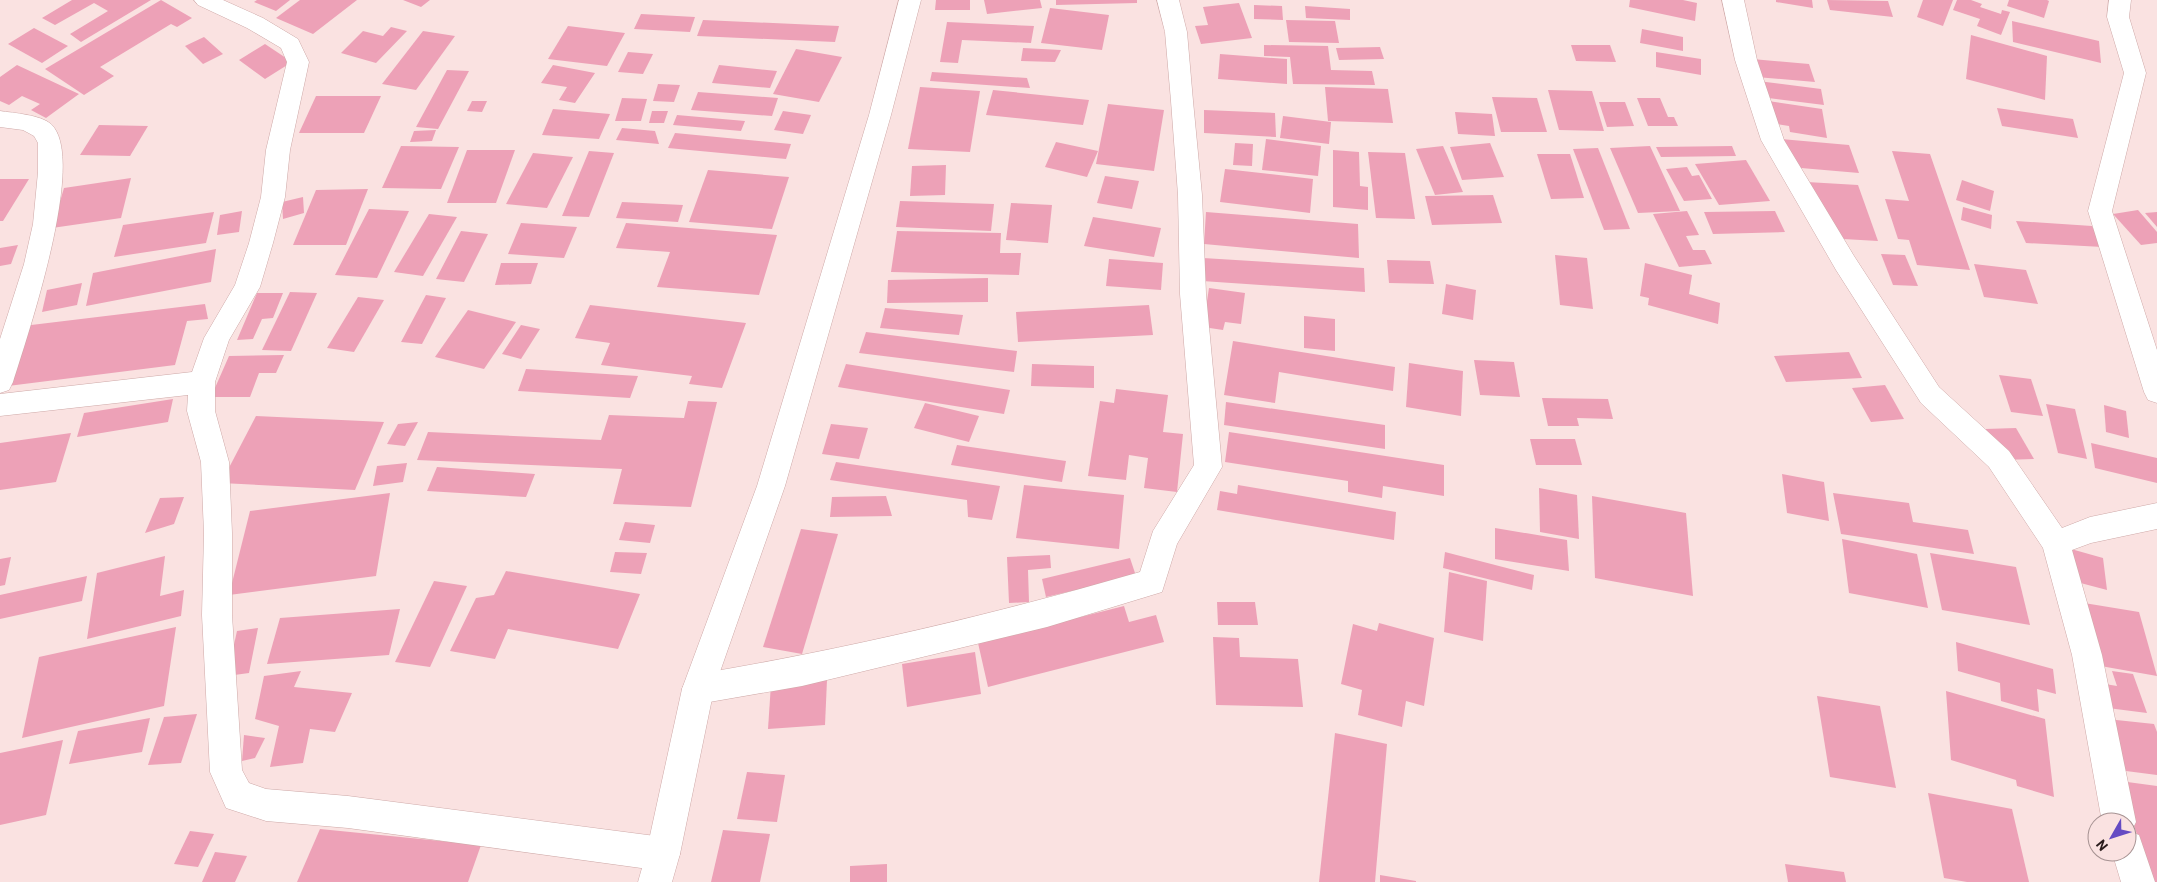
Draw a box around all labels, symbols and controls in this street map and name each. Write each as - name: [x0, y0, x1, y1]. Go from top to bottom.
- north arrow: [2087, 812, 2137, 862]
- text: N: [2092, 837, 2111, 854]

